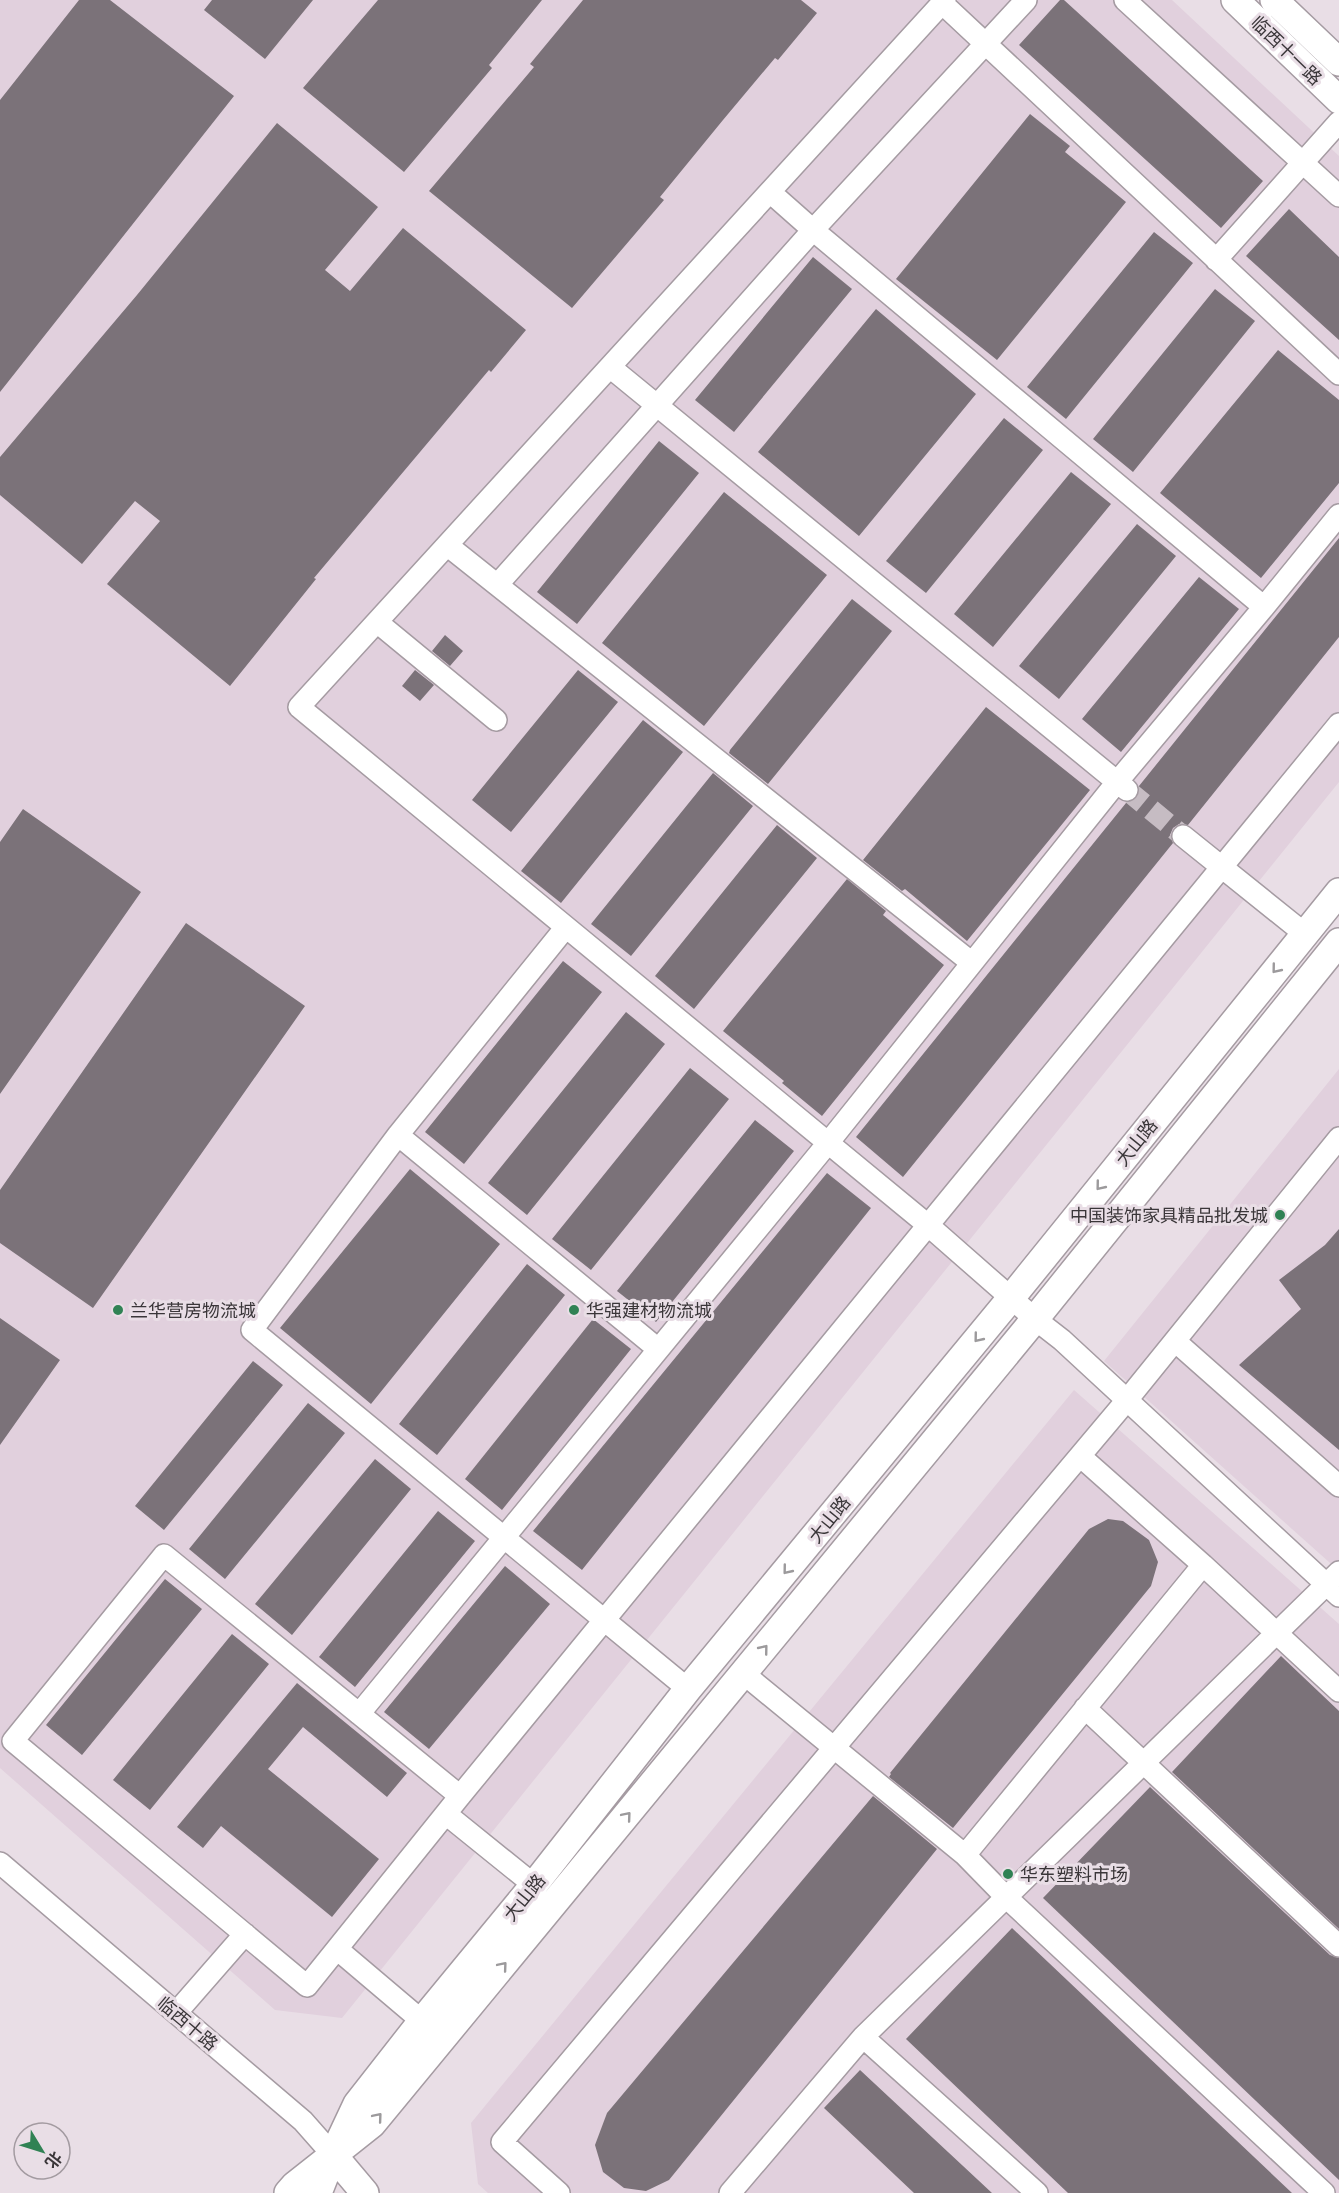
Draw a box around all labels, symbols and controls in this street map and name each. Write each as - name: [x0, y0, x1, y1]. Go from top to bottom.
- street label: 临西十一路: [1247, 11, 1327, 89]
- one-way arrow: [1272, 963, 1283, 974]
- street label: 大山路: [1110, 1114, 1162, 1170]
- one-way arrow: [1096, 1179, 1107, 1190]
- place label: 中国装饰家具精品批发城: [1070, 1204, 1268, 1226]
- marker: 中国装饰家具精品批发城: [1273, 1208, 1287, 1222]
- place label: 兰华营房物流城: [130, 1299, 256, 1321]
- place label: 华强建材物流城: [586, 1299, 712, 1321]
- marker: 兰华营房物流城: [111, 1303, 125, 1317]
- marker: 华强建材物流城: [567, 1303, 581, 1317]
- one-way arrow: [974, 1331, 985, 1342]
- street label: 大山路: [803, 1491, 855, 1547]
- one-way arrow: [783, 1563, 794, 1574]
- one-way arrow: [757, 1645, 768, 1656]
- one-way arrow: [619, 1812, 630, 1823]
- place label: 华东塑料市场: [1020, 1863, 1128, 1885]
- marker: 华东塑料市场: [1001, 1867, 1015, 1881]
- street label: 大山路: [498, 1869, 550, 1925]
- one-way arrow: [495, 1962, 506, 1973]
- street label: 临西十路: [153, 1991, 223, 2055]
- one-way arrow: [371, 2113, 382, 2124]
- north arrow: [12, 2121, 72, 2181]
- text: 北: [41, 2148, 67, 2173]

